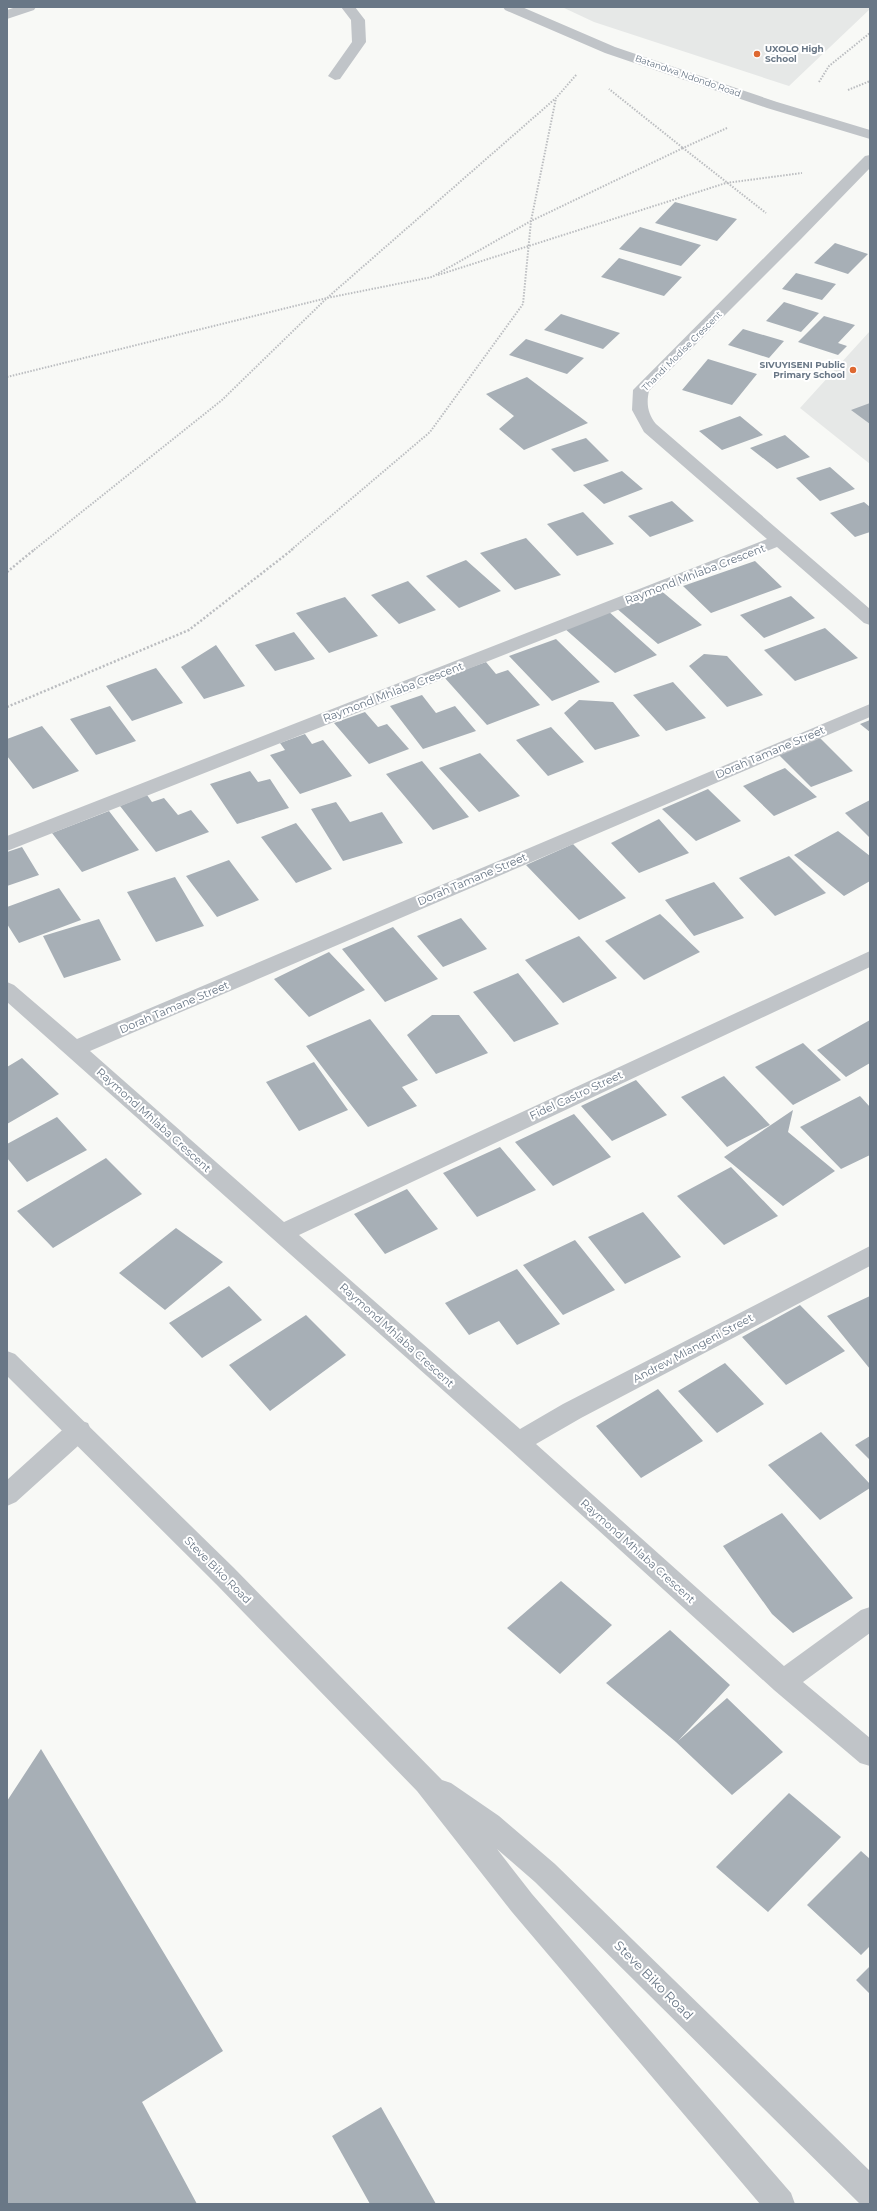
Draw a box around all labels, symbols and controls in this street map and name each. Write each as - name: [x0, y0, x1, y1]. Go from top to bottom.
- place label: UXOLO High School: [765, 43, 824, 64]
- marker: UXOLO High School: [752, 49, 762, 59]
- street label: Batandwa Ndondo Road: [634, 52, 743, 99]
- street label: Thandi Modise Crescent: [639, 308, 724, 393]
- place label: SIVUYISENI Public Primary School: [760, 359, 846, 380]
- marker: SIVUYISENI Public Primary School: [848, 365, 858, 375]
- street label: Raymond Mhlaba Crescent: [623, 541, 768, 607]
- street label: Raymond Mhlaba Crescent: [321, 659, 466, 725]
- street label: Dorah Tamane Street: [713, 722, 827, 781]
- street label: Dorah Tamane Street: [415, 849, 529, 908]
- street label: Dorah Tamane Street: [117, 977, 231, 1036]
- street label: Raymond Mhlaba Crescent: [94, 1065, 215, 1176]
- street label: Fidel Castro Street: [527, 1067, 625, 1123]
- street label: Raymond Mhlaba Crescent: [337, 1280, 458, 1391]
- street label: Andrew Mlangeni Street: [630, 1310, 756, 1386]
- street label: Raymond Mhlaba Crescent: [578, 1496, 699, 1607]
- street label: Steve Biko Road: [182, 1534, 254, 1606]
- street label: Steve Biko Road: [611, 1937, 697, 2023]

